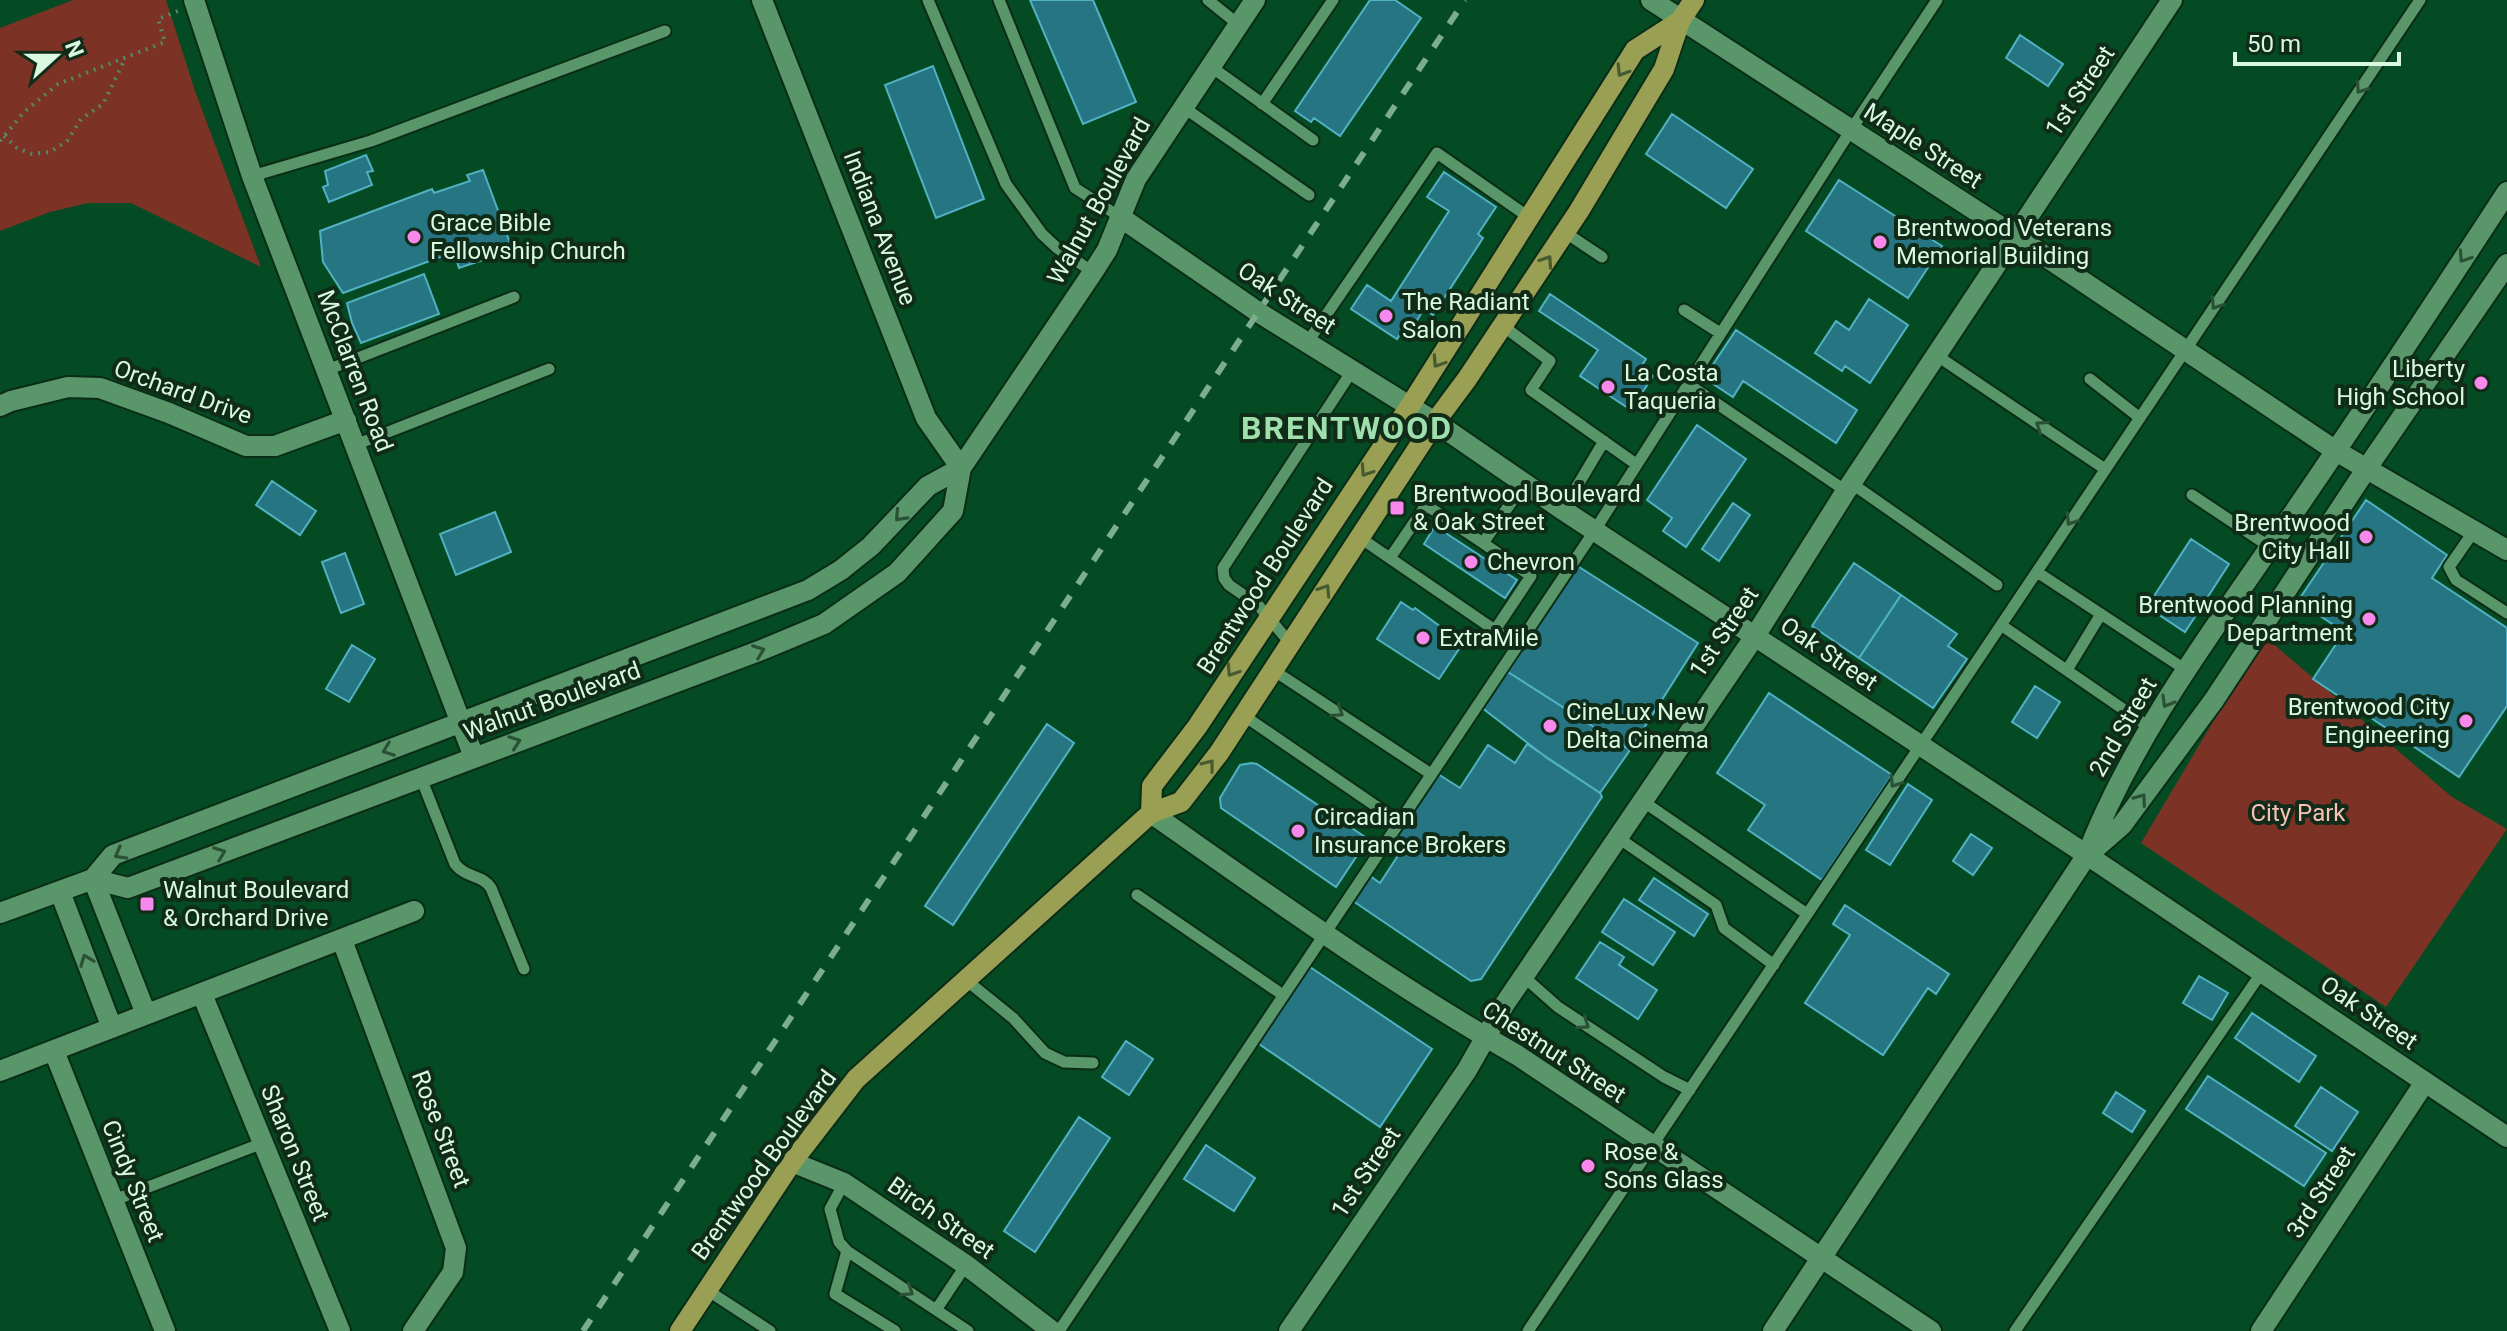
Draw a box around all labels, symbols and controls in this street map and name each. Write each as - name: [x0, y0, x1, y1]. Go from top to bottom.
- north arrow: [16, 16, 96, 96]
- scale bar: [2235, 16, 2399, 66]
- text: 50 m: [2247, 30, 2301, 58]
- text: N: [60, 37, 89, 61]
- street label: 1st Street: [2040, 40, 2120, 142]
- one-way arrow: [1616, 62, 1631, 77]
- one-way arrow: [2356, 79, 2371, 94]
- street label: Maple Street: [1859, 97, 1987, 195]
- street label: Walnut Boulevard: [1042, 113, 1156, 289]
- street label: Indiana Avenue: [838, 147, 922, 309]
- place label: Grace Bible Fellowship Church: [430, 209, 626, 265]
- place label: Brentwood Veterans Memorial Building: [1896, 214, 2112, 270]
- marker: Grace Bible Fellowship Church: [405, 228, 423, 246]
- marker: Brentwood Veterans Memorial Building: [1871, 233, 1889, 251]
- one-way arrow: [2459, 249, 2474, 263]
- one-way arrow: [1537, 255, 1552, 269]
- street label: Oak Street: [1233, 256, 1341, 340]
- street label: McClarren Road: [311, 286, 399, 456]
- place label: The Radiant Salon: [1402, 288, 1530, 344]
- one-way arrow: [2211, 295, 2226, 310]
- marker: The Radiant Salon: [1377, 307, 1395, 325]
- one-way arrow: [1433, 353, 1448, 367]
- street label: Orchard Drive: [110, 354, 256, 430]
- place label: Liberty High School: [2336, 355, 2466, 411]
- place label: La Costa Taqueria: [1624, 359, 1719, 415]
- marker: Liberty High School: [2472, 374, 2490, 392]
- marker: La Costa Taqueria: [1599, 378, 1617, 396]
- district label: BRENTWOOD: [1241, 409, 1453, 447]
- one-way arrow: [2035, 421, 2049, 436]
- one-way arrow: [1361, 462, 1376, 476]
- street label: Brentwood Boulevard: [1191, 473, 1339, 679]
- place label: Brentwood Boulevard & Oak Street: [1413, 480, 1641, 536]
- marker: Brentwood Boulevard & Oak Street: [1388, 499, 1406, 517]
- one-way arrow: [896, 506, 910, 521]
- place label: Brentwood City Hall: [2234, 509, 2350, 565]
- one-way arrow: [2066, 511, 2081, 526]
- marker: Brentwood City Hall: [2357, 528, 2375, 546]
- place label: Chevron: [1487, 548, 1575, 576]
- marker: Chevron: [1462, 553, 1480, 571]
- street label: 1st Street: [1684, 581, 1764, 683]
- one-way arrow: [1315, 584, 1330, 598]
- place label: Brentwood Planning Department: [2138, 591, 2353, 647]
- marker: Brentwood Planning Department: [2360, 610, 2378, 628]
- street label: Oak Street: [1775, 611, 1883, 697]
- place label: ExtraMile: [1439, 624, 1538, 652]
- marker: ExtraMile: [1414, 629, 1432, 647]
- one-way arrow: [751, 644, 765, 660]
- street label: Walnut Boulevard: [460, 656, 644, 746]
- one-way arrow: [1227, 663, 1242, 677]
- street label: 2nd Street: [2083, 672, 2163, 781]
- one-way arrow: [2162, 693, 2177, 708]
- place label: Brentwood City Engineering: [2288, 693, 2451, 749]
- place label: CineLux New Delta Cinema: [1566, 698, 1709, 754]
- one-way arrow: [1329, 703, 1344, 718]
- marker: Brentwood City Engineering: [2457, 712, 2475, 730]
- marker: CineLux New Delta Cinema: [1541, 717, 1559, 735]
- one-way arrow: [508, 735, 522, 752]
- one-way arrow: [382, 740, 396, 757]
- one-way arrow: [1200, 759, 1214, 774]
- one-way arrow: [1890, 773, 1905, 788]
- one-way arrow: [2131, 794, 2146, 808]
- park label: City Park: [2251, 799, 2346, 827]
- place label: Circadian Insurance Brokers: [1314, 803, 1506, 859]
- marker: Circadian Insurance Brokers: [1289, 822, 1307, 840]
- one-way arrow: [114, 844, 129, 860]
- one-way arrow: [212, 846, 226, 863]
- place label: Walnut Boulevard & Orchard Drive: [163, 876, 349, 932]
- marker: Walnut Boulevard & Orchard Drive: [138, 895, 156, 913]
- one-way arrow: [79, 954, 96, 968]
- street label: Oak Street: [2315, 970, 2423, 1056]
- street label: Chestnut Street: [1477, 995, 1631, 1109]
- one-way arrow: [1576, 1015, 1590, 1030]
- street label: Brentwood Boulevard: [686, 1065, 842, 1265]
- street label: Rose Street: [406, 1067, 476, 1192]
- street label: Sharon Street: [255, 1081, 335, 1225]
- street label: Cindy Street: [96, 1116, 170, 1246]
- street label: 1st Street: [1326, 1121, 1406, 1223]
- place label: Rose & Sons Glass: [1604, 1138, 1724, 1194]
- street label: 3rd Street: [2281, 1141, 2361, 1243]
- marker: Rose & Sons Glass: [1579, 1157, 1597, 1175]
- street label: Birch Street: [882, 1171, 1000, 1265]
- one-way arrow: [899, 1281, 913, 1296]

